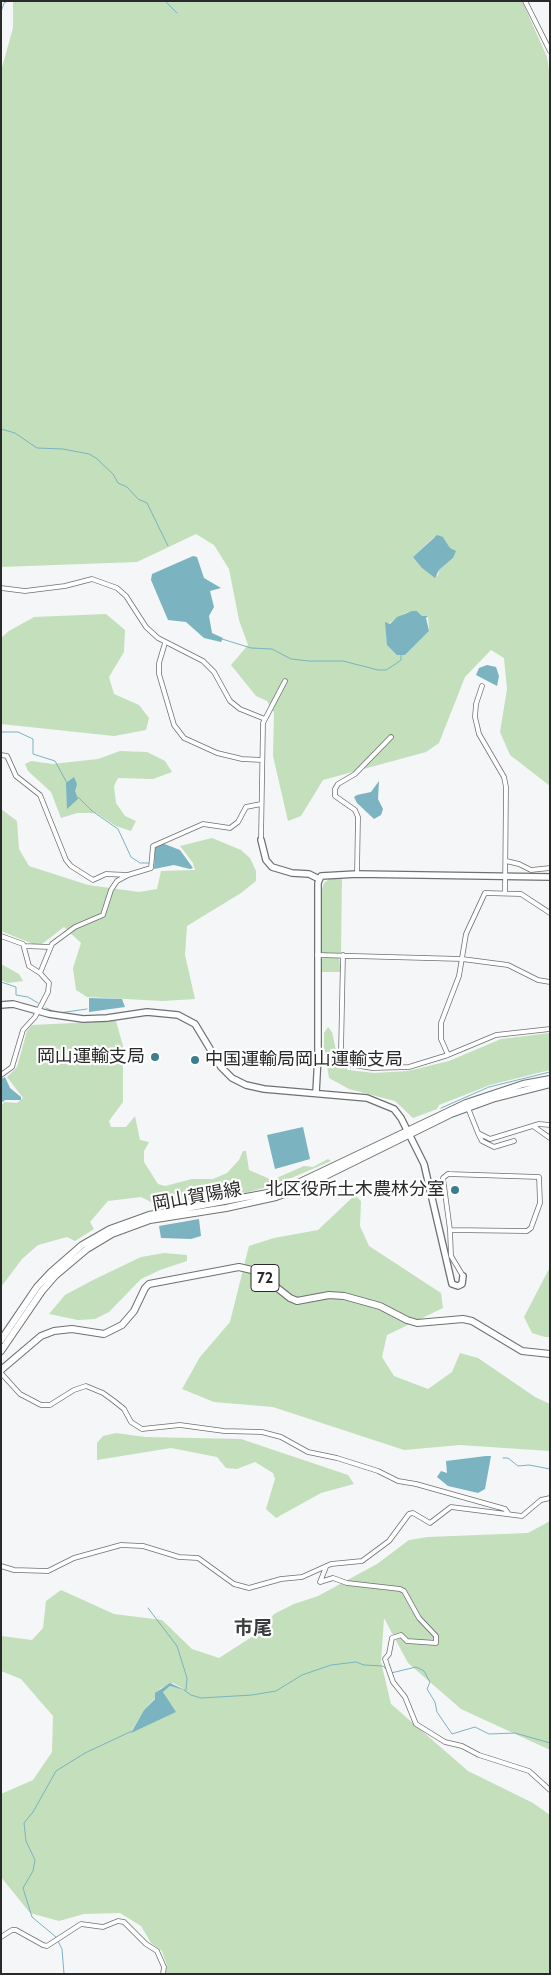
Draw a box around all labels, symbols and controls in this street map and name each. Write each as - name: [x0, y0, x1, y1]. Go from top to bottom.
- place label: 岡山運輸支局: [37, 1046, 145, 1068]
- place label: 中国運輸局岡山運輸支局: [205, 1049, 403, 1071]
- marker: 岡山運輸支局: [149, 1051, 161, 1063]
- marker: 中国運輸局岡山運輸支局: [189, 1054, 201, 1066]
- street label: 岡山賀陽線: [151, 1179, 243, 1215]
- place label: 北区役所土木農林分室: [265, 1179, 445, 1201]
- marker: 北区役所土木農林分室: [449, 1184, 461, 1196]
- road number: 72: [251, 1264, 279, 1292]
- district label: 市尾: [234, 1617, 272, 1639]

